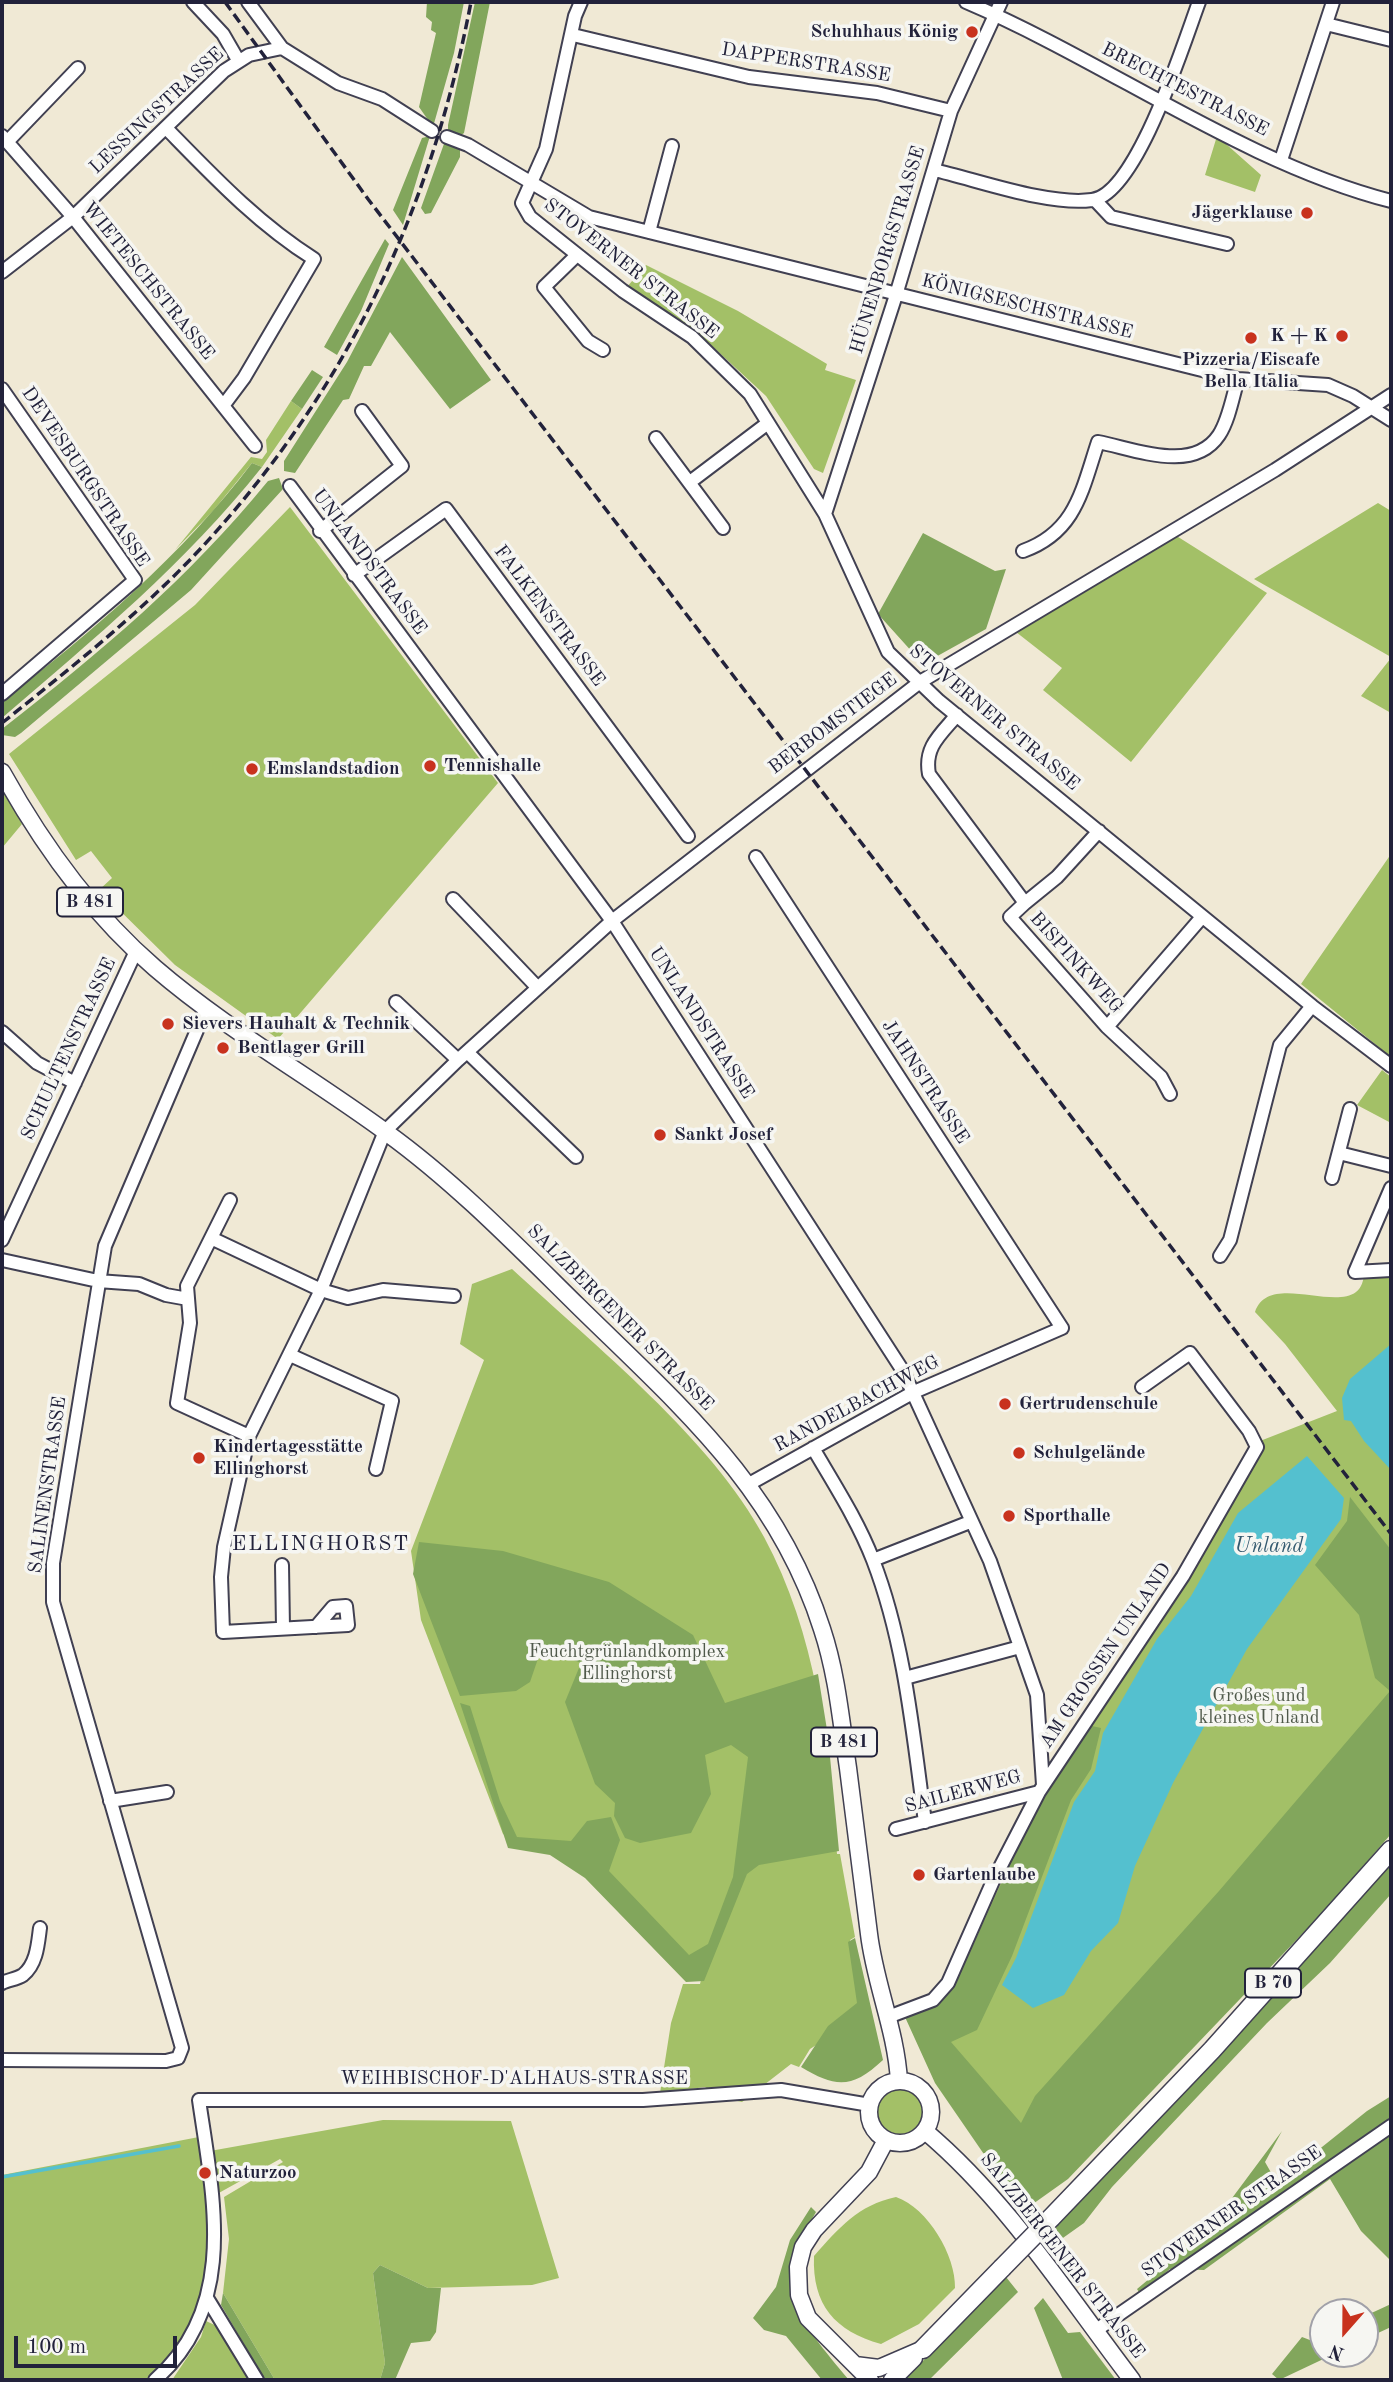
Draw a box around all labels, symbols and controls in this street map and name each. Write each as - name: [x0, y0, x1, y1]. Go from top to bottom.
- place label: Schuhhaus König: [810, 21, 958, 43]
- marker: Schuhhaus König: [964, 24, 980, 40]
- street label: DAPPERSTRASSE: [720, 38, 892, 88]
- street label: BRECHTESTRASSE: [1098, 38, 1272, 142]
- street label: LESSINGSTRASSE: [85, 43, 229, 179]
- street label: HÜNENBORGSTRASSE: [846, 143, 930, 357]
- street label: STOVERNER STRASSE: [539, 194, 723, 344]
- street label: WIETESCHSTRASSE: [77, 197, 219, 365]
- place label: Jägerklause: [1192, 202, 1293, 224]
- marker: Jägerklause: [1299, 205, 1315, 221]
- street label: KÖNIGSESCHSTRASSE: [919, 270, 1135, 344]
- place label: K + K: [1270, 325, 1328, 347]
- marker: K + K: [1334, 328, 1350, 344]
- marker: Pizzeria/Eiscafe Bella Italia: [1243, 330, 1259, 346]
- place label: Pizzeria/Eiscafe Bella Italia: [1182, 349, 1320, 393]
- street label: DEVESBURGSTRASSE: [16, 383, 154, 571]
- street label: UNLANDSTRASSE: [307, 485, 431, 639]
- street label: FALKENSTRASSE: [489, 541, 609, 691]
- street label: STOVERNER STRASSE: [904, 640, 1084, 796]
- street label: BERBOMSTIEGE: [764, 668, 902, 780]
- place label: Tennishalle: [444, 755, 541, 777]
- place label: Emslandstadion: [266, 758, 399, 780]
- marker: Tennishalle: [422, 758, 438, 774]
- marker: Emslandstadion: [244, 761, 260, 777]
- road number: B 481: [57, 888, 123, 917]
- street label: BISPINKWEG: [1024, 907, 1128, 1019]
- street label: UNLANDSTRASSE: [643, 943, 759, 1103]
- street label: SCHULTENSTRASSE: [17, 954, 121, 1144]
- place label: Sievers Hauhalt & Technik: [182, 1013, 410, 1035]
- marker: Sievers Hauhalt & Technik: [160, 1016, 176, 1032]
- street label: JAHNSTRASSE: [876, 1016, 974, 1148]
- place label: Bentlager Grill: [237, 1037, 365, 1059]
- marker: Bentlager Grill: [215, 1040, 231, 1056]
- place label: Sankt Josef: [674, 1124, 772, 1146]
- marker: Sankt Josef: [652, 1127, 668, 1143]
- street label: SALZBERGENER STRASSE: [522, 1220, 718, 1416]
- street label: RANDELBACHWEG: [770, 1351, 944, 1457]
- place label: Gertrudenschule: [1019, 1393, 1158, 1415]
- street label: SALINENSTRASSE: [24, 1395, 72, 1575]
- marker: Gertrudenschule: [997, 1396, 1013, 1412]
- place label: Kindertagesstätte Ellinghorst: [213, 1436, 363, 1480]
- place label: Schulgelände: [1033, 1442, 1145, 1464]
- marker: Schulgelände: [1011, 1445, 1027, 1461]
- marker: Kindertagesstätte Ellinghorst: [191, 1450, 207, 1466]
- place label: Sporthalle: [1023, 1505, 1111, 1527]
- marker: Sporthalle: [1001, 1508, 1017, 1524]
- district label: ELLINGHORST: [233, 1531, 409, 1557]
- water label: Unland: [1235, 1533, 1303, 1559]
- street label: AM GROSSEN UNLAND: [1035, 1559, 1177, 1753]
- park label: Feuchtgrünlandkomplex Ellinghorst: [529, 1641, 725, 1685]
- park label: Großes und kleines Unland: [1198, 1685, 1320, 1729]
- road number: B 481: [811, 1728, 877, 1756]
- street label: SAILERWEG: [902, 1765, 1024, 1819]
- place label: Gartenlaube: [933, 1864, 1036, 1886]
- marker: Gartenlaube: [911, 1867, 927, 1883]
- road number: B 70: [1245, 1968, 1301, 1997]
- street label: WEIHBISCHOF-D'ALHAUS-STRASSE: [340, 2068, 688, 2090]
- street label: STOVERNER STRASSE: [1137, 2141, 1327, 2283]
- street label: SALZBERGENER STRASSE: [975, 2149, 1149, 2363]
- place label: Naturzoo: [219, 2162, 297, 2184]
- marker: Naturzoo: [197, 2165, 213, 2181]
- north arrow: [1309, 2298, 1379, 2368]
- scale bar: [18, 2322, 180, 2366]
- text: 100 m: [27, 2337, 86, 2358]
- text: N: [1327, 2340, 1347, 2363]

